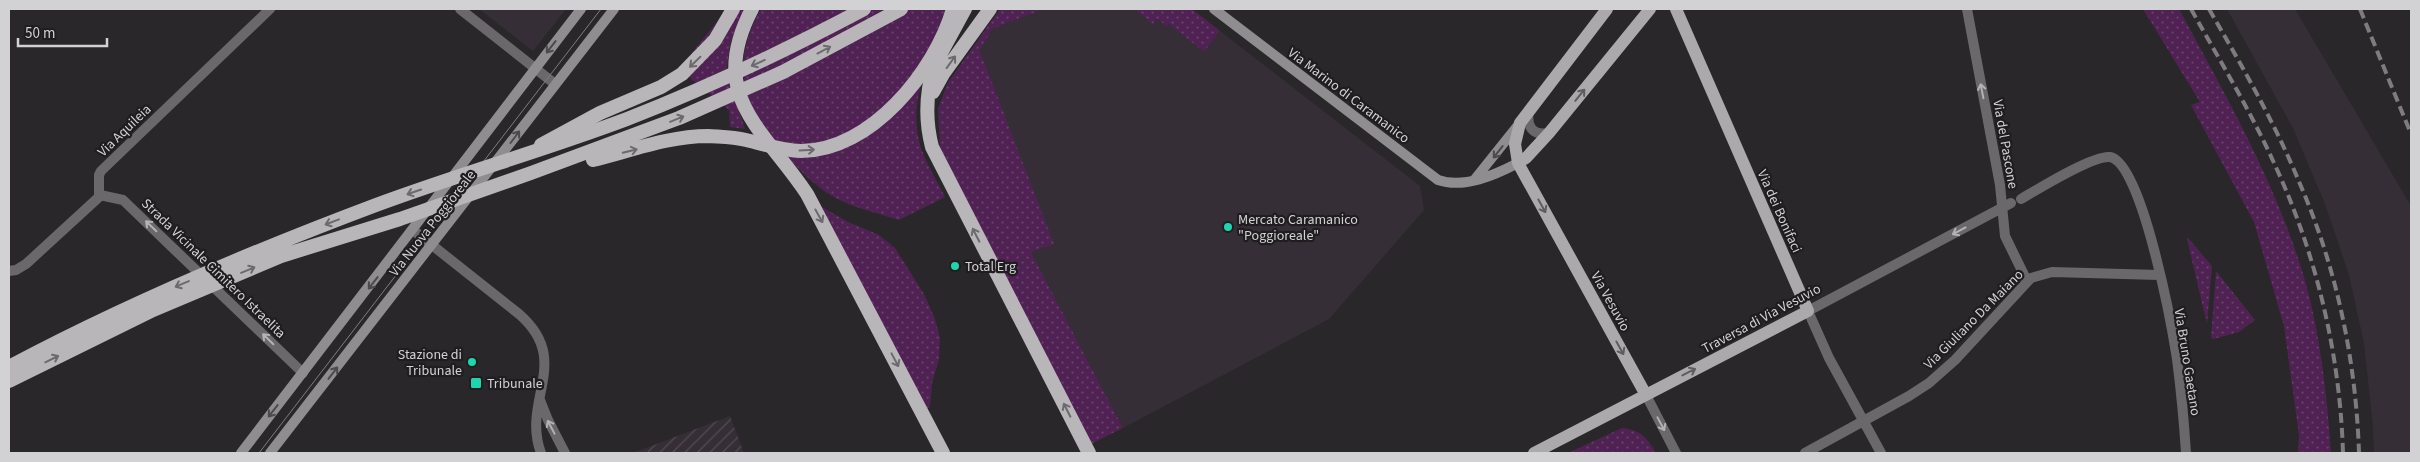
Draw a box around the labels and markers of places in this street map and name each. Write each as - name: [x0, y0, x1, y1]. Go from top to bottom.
- place label: Mercato Caramanico "Poggioreale": [1238, 210, 1358, 246]
- marker: Mercato Caramanico "Poggioreale": [1222, 221, 1234, 233]
- place label: Total Erg: [965, 257, 1016, 277]
- marker: Total Erg: [949, 260, 961, 272]
- place label: Stazione di Tribunale: [398, 345, 462, 381]
- marker: Stazione di Tribunale: [466, 356, 478, 368]
- place label: Tribunale: [487, 374, 543, 394]
- marker: Tribunale: [469, 376, 483, 390]

